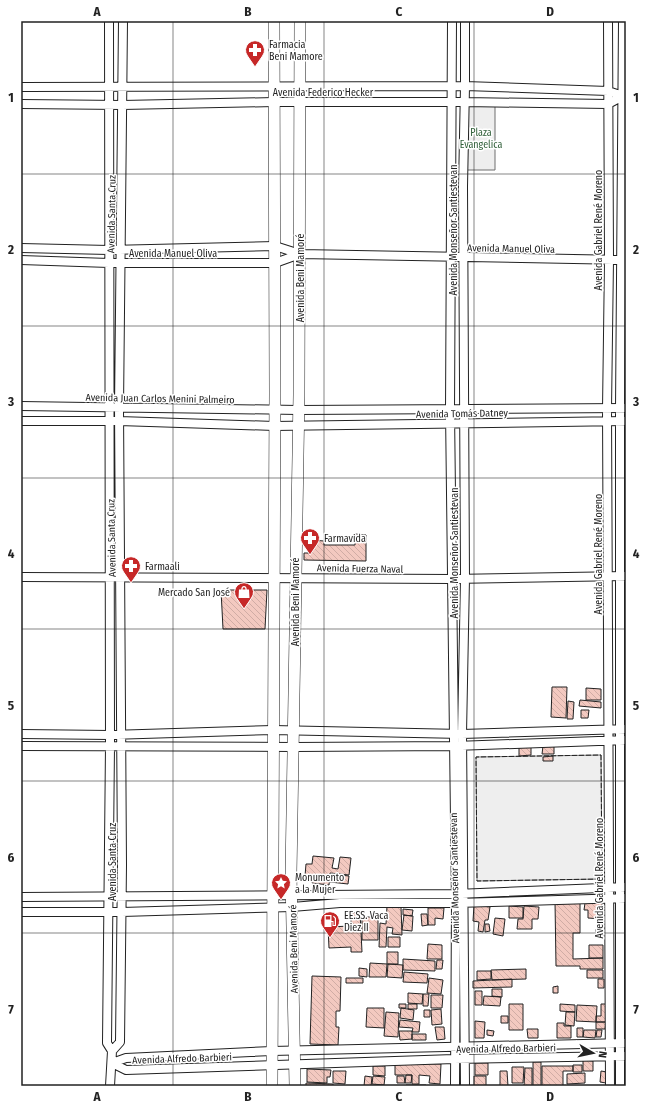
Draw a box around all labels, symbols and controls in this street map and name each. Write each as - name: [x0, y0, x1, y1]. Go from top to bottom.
- text: A: [92, 4, 101, 19]
- text: B: [244, 4, 252, 19]
- text: C: [396, 4, 403, 19]
- text: D: [546, 4, 554, 19]
- pharmacy icon: Farmacia Beni Mamore: [244, 39, 266, 67]
- place label: Farmacia Beni Mamore: [269, 39, 323, 63]
- street label: Avenida Federico Hecker: [273, 87, 374, 99]
- text: 1: [8, 90, 14, 105]
- text: 1: [633, 90, 639, 105]
- park label: Plaza Evangelica: [460, 127, 502, 151]
- street label: Avenida Monseñor Santiestevan: [448, 165, 460, 295]
- street label: Avenida Gabriel René Moreno: [593, 170, 605, 290]
- street label: Avenida Santa Cruz: [105, 175, 119, 253]
- street label: Avenida Beni Mamoré: [295, 234, 307, 322]
- text: 2: [7, 242, 14, 257]
- street label: Avenida Manuel Oliva: [467, 242, 555, 256]
- text: 2: [632, 242, 639, 257]
- street label: Avenida Manuel Oliva: [129, 248, 217, 260]
- street label: Avenida Juan Carlos Menini Palmeiro: [85, 392, 235, 406]
- text: 3: [7, 394, 14, 409]
- text: 3: [632, 394, 639, 409]
- street label: Avenida Tomás Datney: [416, 407, 509, 421]
- street label: Avenida Monseñor Santiestevan: [449, 488, 461, 618]
- street label: Avenida Gabriel René Moreno: [593, 494, 605, 614]
- street label: Avenida Santa Cruz: [105, 499, 119, 577]
- pharmacy icon: Farmavida: [299, 527, 321, 555]
- place label: Farmavida: [324, 533, 366, 545]
- text: 4: [8, 546, 15, 561]
- text: 4: [633, 546, 640, 561]
- pharmacy icon: Farmaali: [120, 555, 142, 583]
- street label: Avenida Beni Mamoré: [290, 558, 302, 646]
- place label: Farmaali: [145, 561, 180, 573]
- street label: Avenida Fuerza Naval: [317, 562, 404, 576]
- shop icon: Mercado San José: [233, 581, 255, 609]
- place label: Mercado San José: [158, 587, 230, 599]
- text: 5: [8, 698, 14, 713]
- text: 5: [633, 698, 639, 713]
- street label: Avenida Monseñor Santiestevan: [448, 812, 462, 944]
- street label: Avenida Gabriel René Moreno: [594, 818, 606, 938]
- street label: Avenida Santa Cruz: [107, 823, 119, 901]
- text: 6: [8, 850, 15, 865]
- text: 6: [633, 850, 640, 865]
- place icon: Monumento a la Mujer: [270, 872, 292, 900]
- place label: Monumento a la Mujer: [295, 872, 344, 896]
- street label: Avenida Beni Mamoré: [287, 904, 301, 993]
- fuel station icon: EE.SS. Vaca Diez II: [319, 910, 341, 938]
- place label: EE.SS. Vaca Diez II: [344, 910, 389, 934]
- text: 7: [8, 1002, 14, 1017]
- text: 7: [633, 1002, 639, 1017]
- north arrow: [573, 1033, 613, 1073]
- street label: Avenida Alfredo Barbieri: [456, 1042, 556, 1056]
- text: N: [595, 1050, 609, 1059]
- street label: Avenida Alfredo Barbieri: [132, 1051, 232, 1067]
- text: A: [92, 1089, 101, 1104]
- text: B: [244, 1089, 252, 1104]
- text: C: [396, 1089, 403, 1104]
- text: D: [546, 1089, 554, 1104]

